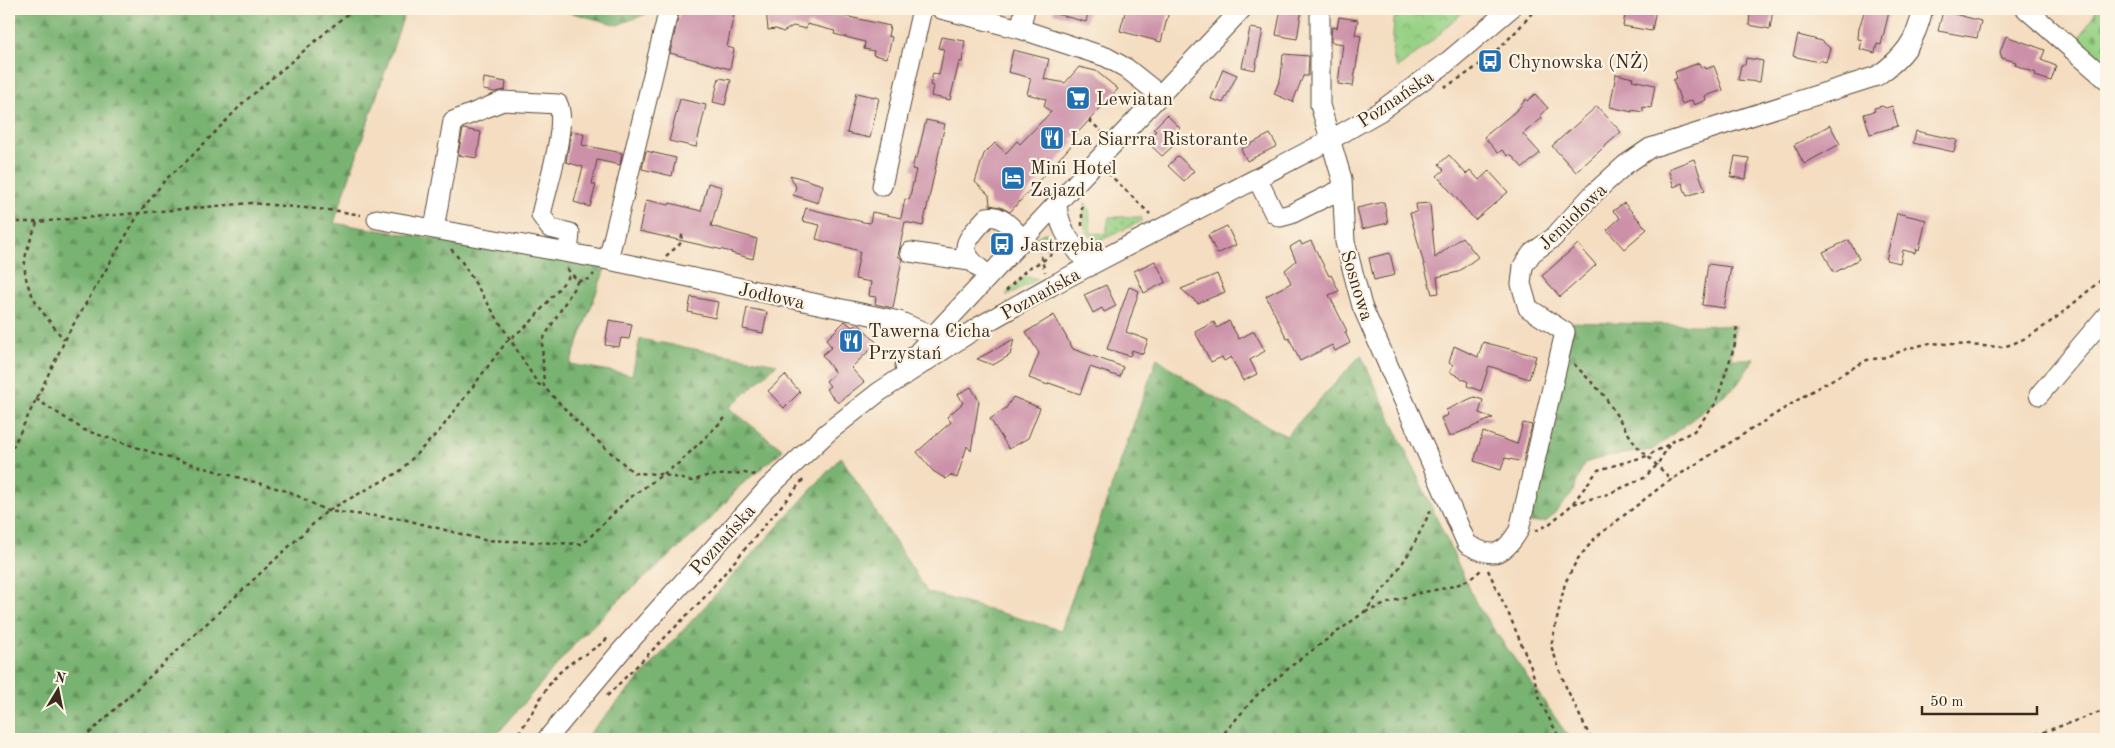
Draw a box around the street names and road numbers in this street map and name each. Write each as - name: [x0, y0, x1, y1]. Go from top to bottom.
- street label: Poznańska: [1355, 67, 1438, 132]
- street label: Jemiołowa: [1536, 180, 1612, 255]
- street label: Sosnowa: [1336, 248, 1375, 324]
- street label: Poznańska: [998, 265, 1084, 325]
- street label: Jodłowa: [736, 281, 807, 314]
- street label: Poznańska: [688, 501, 760, 579]

